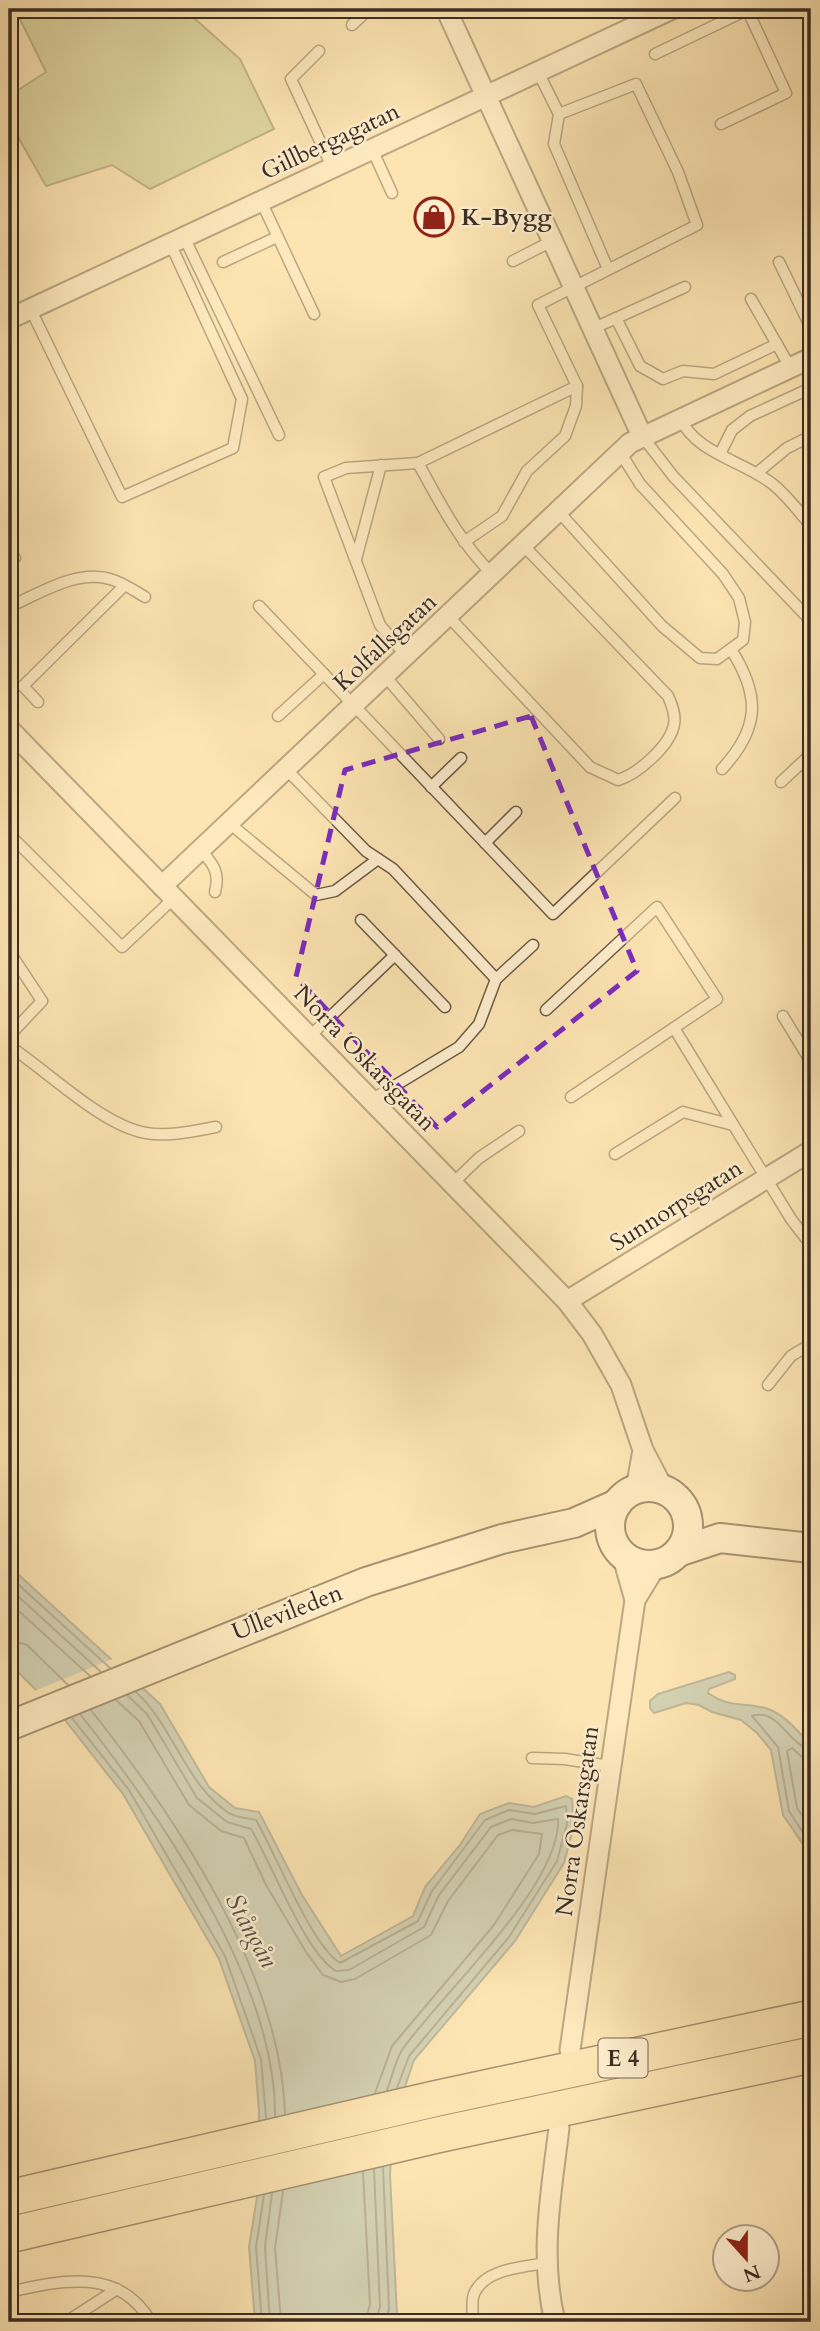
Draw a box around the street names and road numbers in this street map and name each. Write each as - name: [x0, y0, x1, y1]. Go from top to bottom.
- street label: Gillbergagatan: [255, 95, 405, 188]
- street label: Kolfallsgatan: [326, 586, 444, 699]
- street label: Norra Oskarsgatan: [286, 978, 443, 1139]
- street label: Sunnorpsgatan: [604, 1151, 749, 1259]
- street label: Ullevileden: [227, 1576, 348, 1649]
- street label: Norra Oskarsgatan: [548, 1723, 607, 1918]
- road number: E 4: [598, 2038, 648, 2078]

